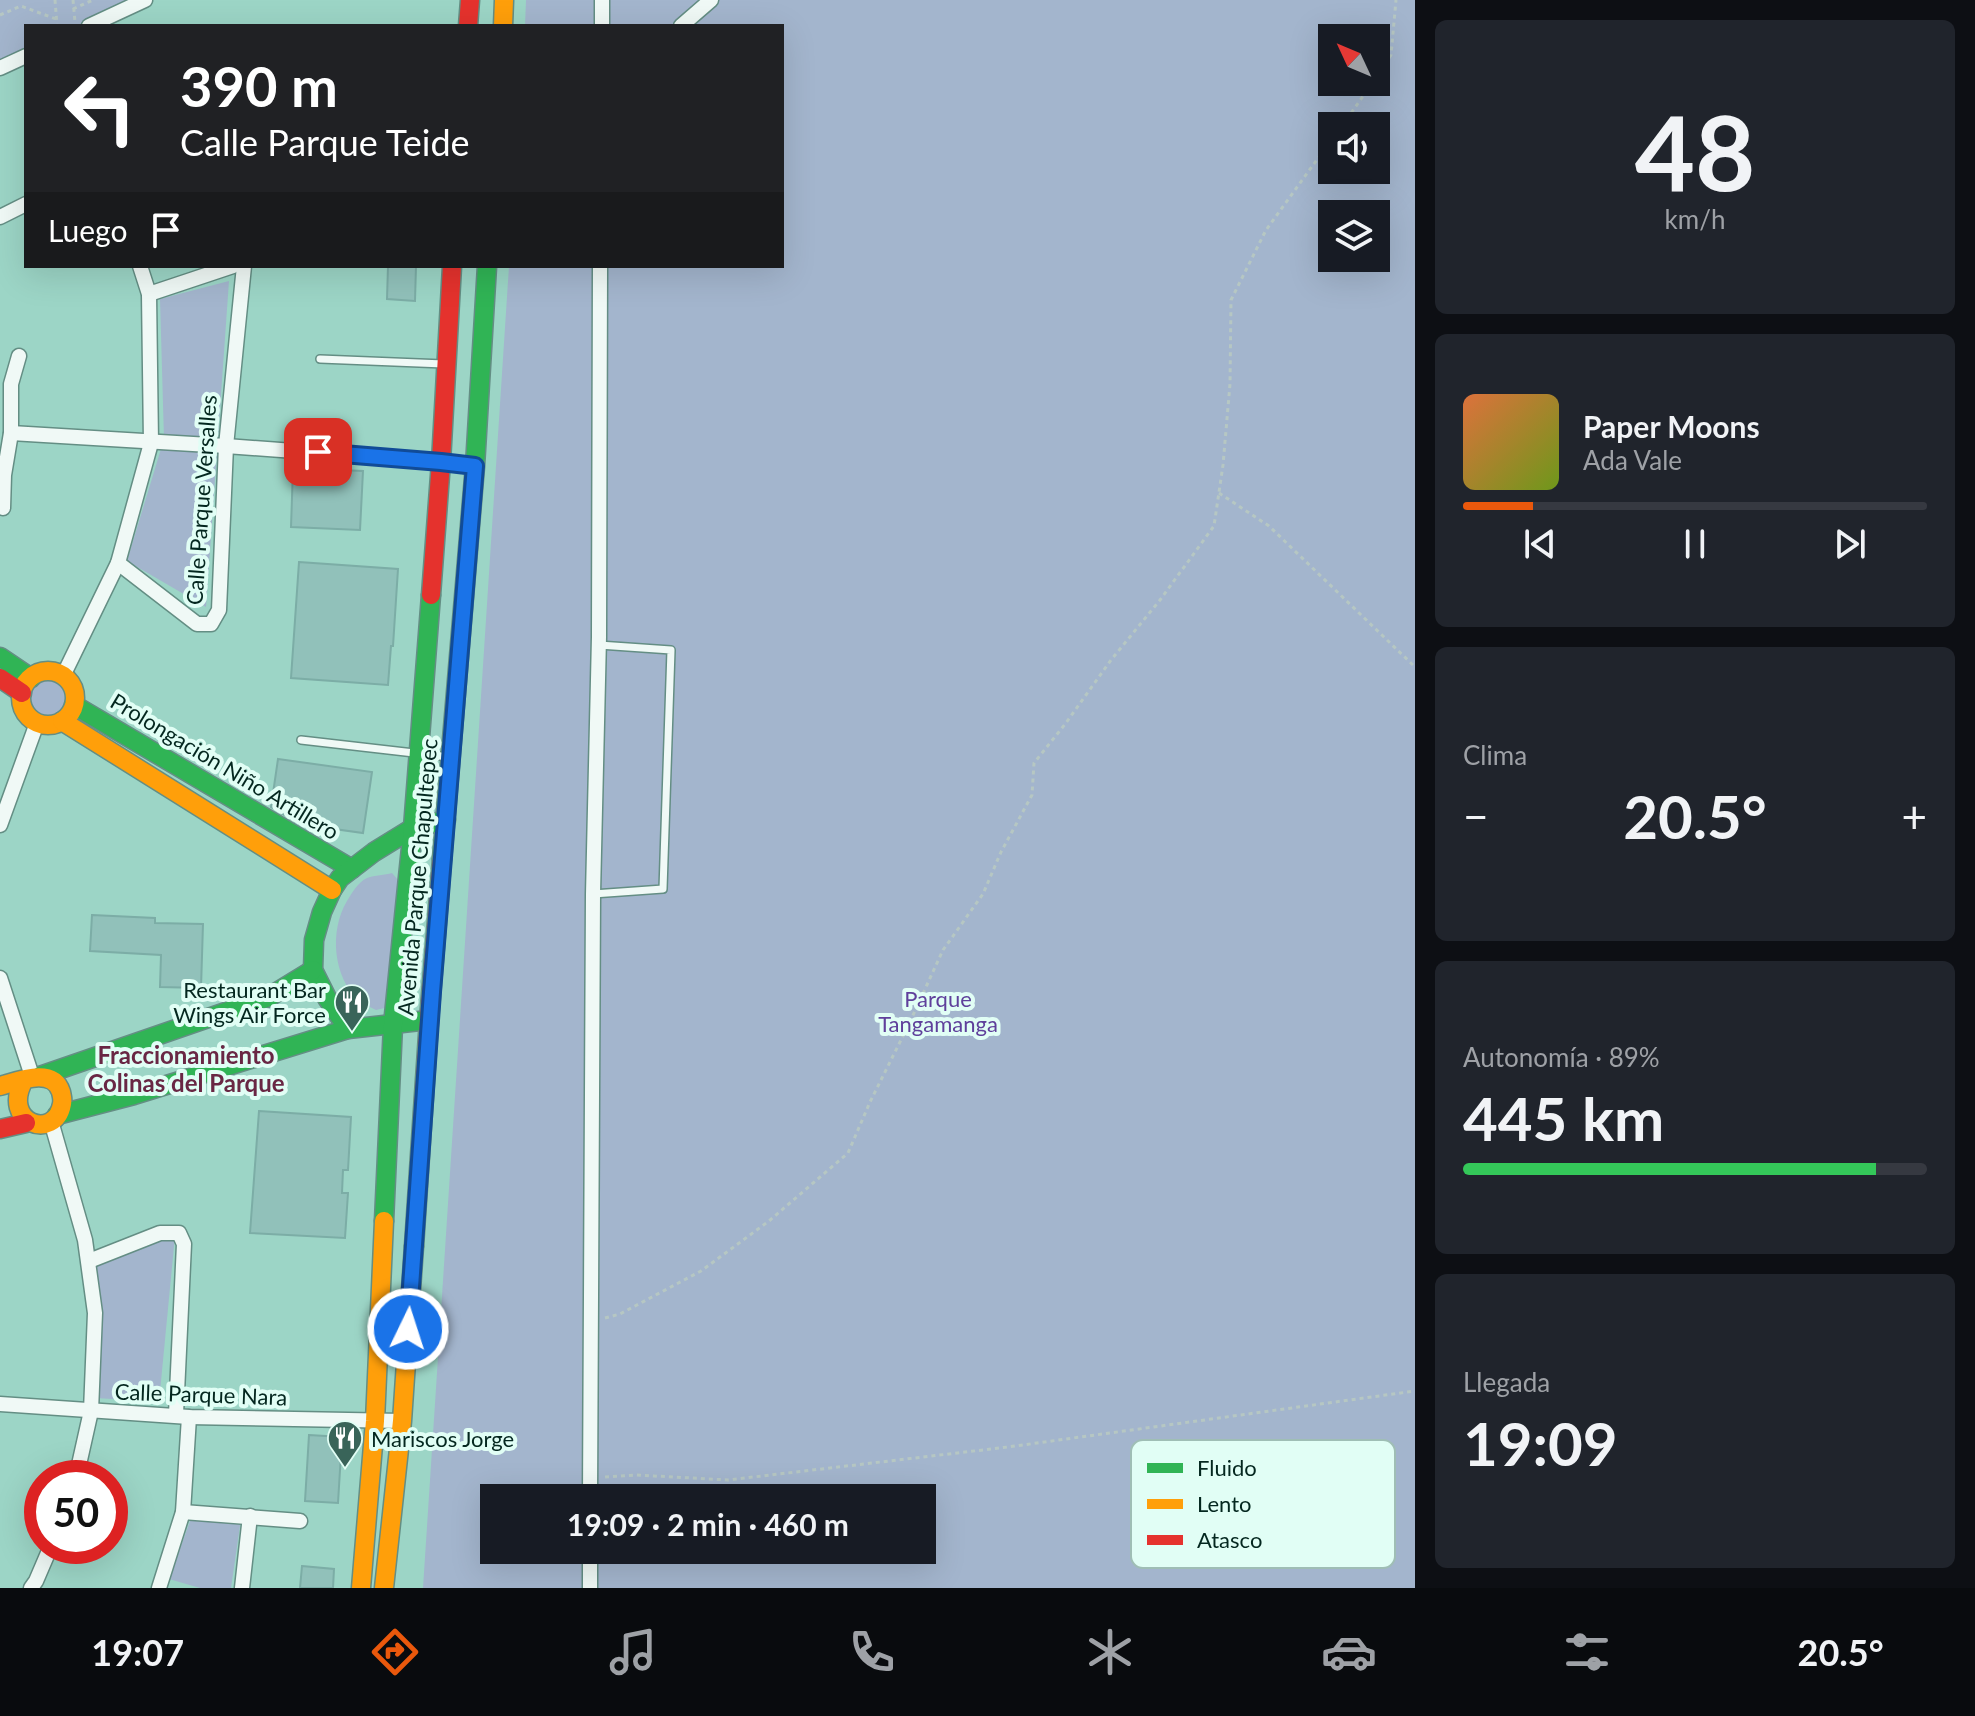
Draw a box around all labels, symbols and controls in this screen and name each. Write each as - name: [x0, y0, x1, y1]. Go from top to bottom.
- north arrow: [1318, 24, 1390, 96]
- map controls: [1318, 24, 1390, 272]
- text: 390 m: [180, 52, 338, 119]
- icon: left: [48, 56, 152, 160]
- text: 48: [1635, 88, 1755, 213]
- button: sound: [1318, 112, 1390, 184]
- text: Calle Parque Teide: [180, 120, 470, 164]
- button: layers: [1318, 200, 1390, 272]
- text: km/h: [1665, 203, 1725, 235]
- icon: arrive: [144, 208, 188, 252]
- text: Luego: [48, 212, 128, 248]
- street label: Calle Parque Versalles: [180, 394, 222, 606]
- text: Paper Moons: [1583, 408, 1760, 444]
- pin: [284, 418, 352, 486]
- icon: arrive: [296, 430, 340, 474]
- text: Ada Vale: [1583, 444, 1682, 476]
- icon: previous: [1518, 522, 1562, 566]
- icon: pause: [1673, 522, 1717, 566]
- icon: next: [1828, 522, 1872, 566]
- street label: Prolongación Niño Artillero: [106, 687, 344, 845]
- street label: Avenida Parque Chapultepec: [391, 737, 443, 1017]
- text: Clima: [1463, 739, 1527, 771]
- text: 20.5°: [1623, 780, 1767, 852]
- text: −: [1463, 790, 1489, 842]
- text: +: [1901, 790, 1927, 842]
- place label: Restaurant Bar Wings Air Force: [173, 976, 326, 1028]
- restaurant icon: Restaurant Bar Wings Air Force: [333, 983, 371, 1033]
- park label: Parque Tangamanga: [878, 985, 998, 1037]
- district label: Fraccionamiento Colinas del Parque: [87, 1040, 285, 1097]
- text: Autonomía · 89%: [1463, 1041, 1660, 1073]
- text: 445 km: [1463, 1082, 1664, 1154]
- position arrow: [366, 1287, 450, 1371]
- text: Llegada: [1463, 1366, 1550, 1398]
- street label: Calle Parque Nara: [114, 1377, 288, 1411]
- text: 19:09: [1463, 1407, 1618, 1479]
- restaurant icon: Mariscos Jorge: [326, 1419, 364, 1469]
- place label: Mariscos Jorge: [371, 1425, 514, 1452]
- legend: [1131, 1440, 1395, 1568]
- text: Fluido: [1197, 1454, 1257, 1481]
- speed limit sign: 50: [24, 1460, 128, 1564]
- text: Lento: [1197, 1490, 1252, 1517]
- text: 19:09 · 2 min · 460 m: [567, 1506, 849, 1542]
- text: Atasco: [1197, 1526, 1262, 1553]
- icon: directions: [367, 1624, 423, 1680]
- icon: music: [605, 1624, 661, 1680]
- icon: phone: [844, 1624, 900, 1680]
- icon: climate: [1082, 1624, 1138, 1680]
- icon: car: [1321, 1624, 1377, 1680]
- icon: filters: [1559, 1624, 1615, 1680]
- text: 19:07: [91, 1630, 184, 1674]
- text: 20.5°: [1798, 1630, 1884, 1674]

